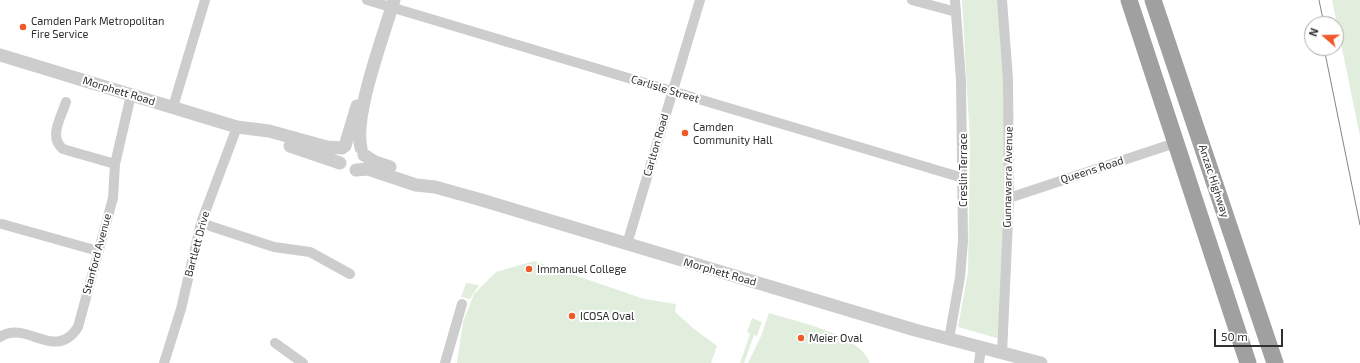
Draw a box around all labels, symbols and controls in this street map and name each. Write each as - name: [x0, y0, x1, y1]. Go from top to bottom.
- place label: Camden Park Metropolitan Fire Service: [31, 14, 164, 40]
- north arrow: [1304, 16, 1344, 56]
- marker: Camden Park Metropolitan Fire Service: [18, 22, 28, 32]
- text: N: [1306, 26, 1321, 38]
- street label: Carlisle Street: [629, 72, 701, 106]
- street label: Morphett Road: [81, 74, 157, 108]
- street label: Carlton Road: [641, 112, 671, 178]
- place label: Camden Community Hall: [693, 120, 773, 146]
- street label: Gunnawarra Avenue: [1001, 126, 1015, 228]
- marker: Camden Community Hall: [680, 128, 690, 138]
- street label: Creslin Terrace: [956, 133, 970, 207]
- street label: Anzac Highway: [1196, 143, 1232, 219]
- street label: Queens Road: [1059, 154, 1125, 186]
- street label: Bartlett Drive: [182, 210, 212, 278]
- street label: Stanford Avenue: [80, 212, 114, 296]
- street label: Morphett Road: [682, 255, 758, 289]
- place label: Immanuel College: [537, 262, 626, 276]
- marker: Immanuel College: [524, 264, 534, 274]
- place label: ICOSA Oval: [580, 309, 634, 323]
- marker: ICOSA Oval: [567, 311, 577, 321]
- scale bar: [1216, 321, 1285, 347]
- text: 50 m: [1221, 329, 1248, 343]
- place label: Meier Oval: [809, 331, 862, 345]
- marker: Meier Oval: [796, 333, 806, 343]

